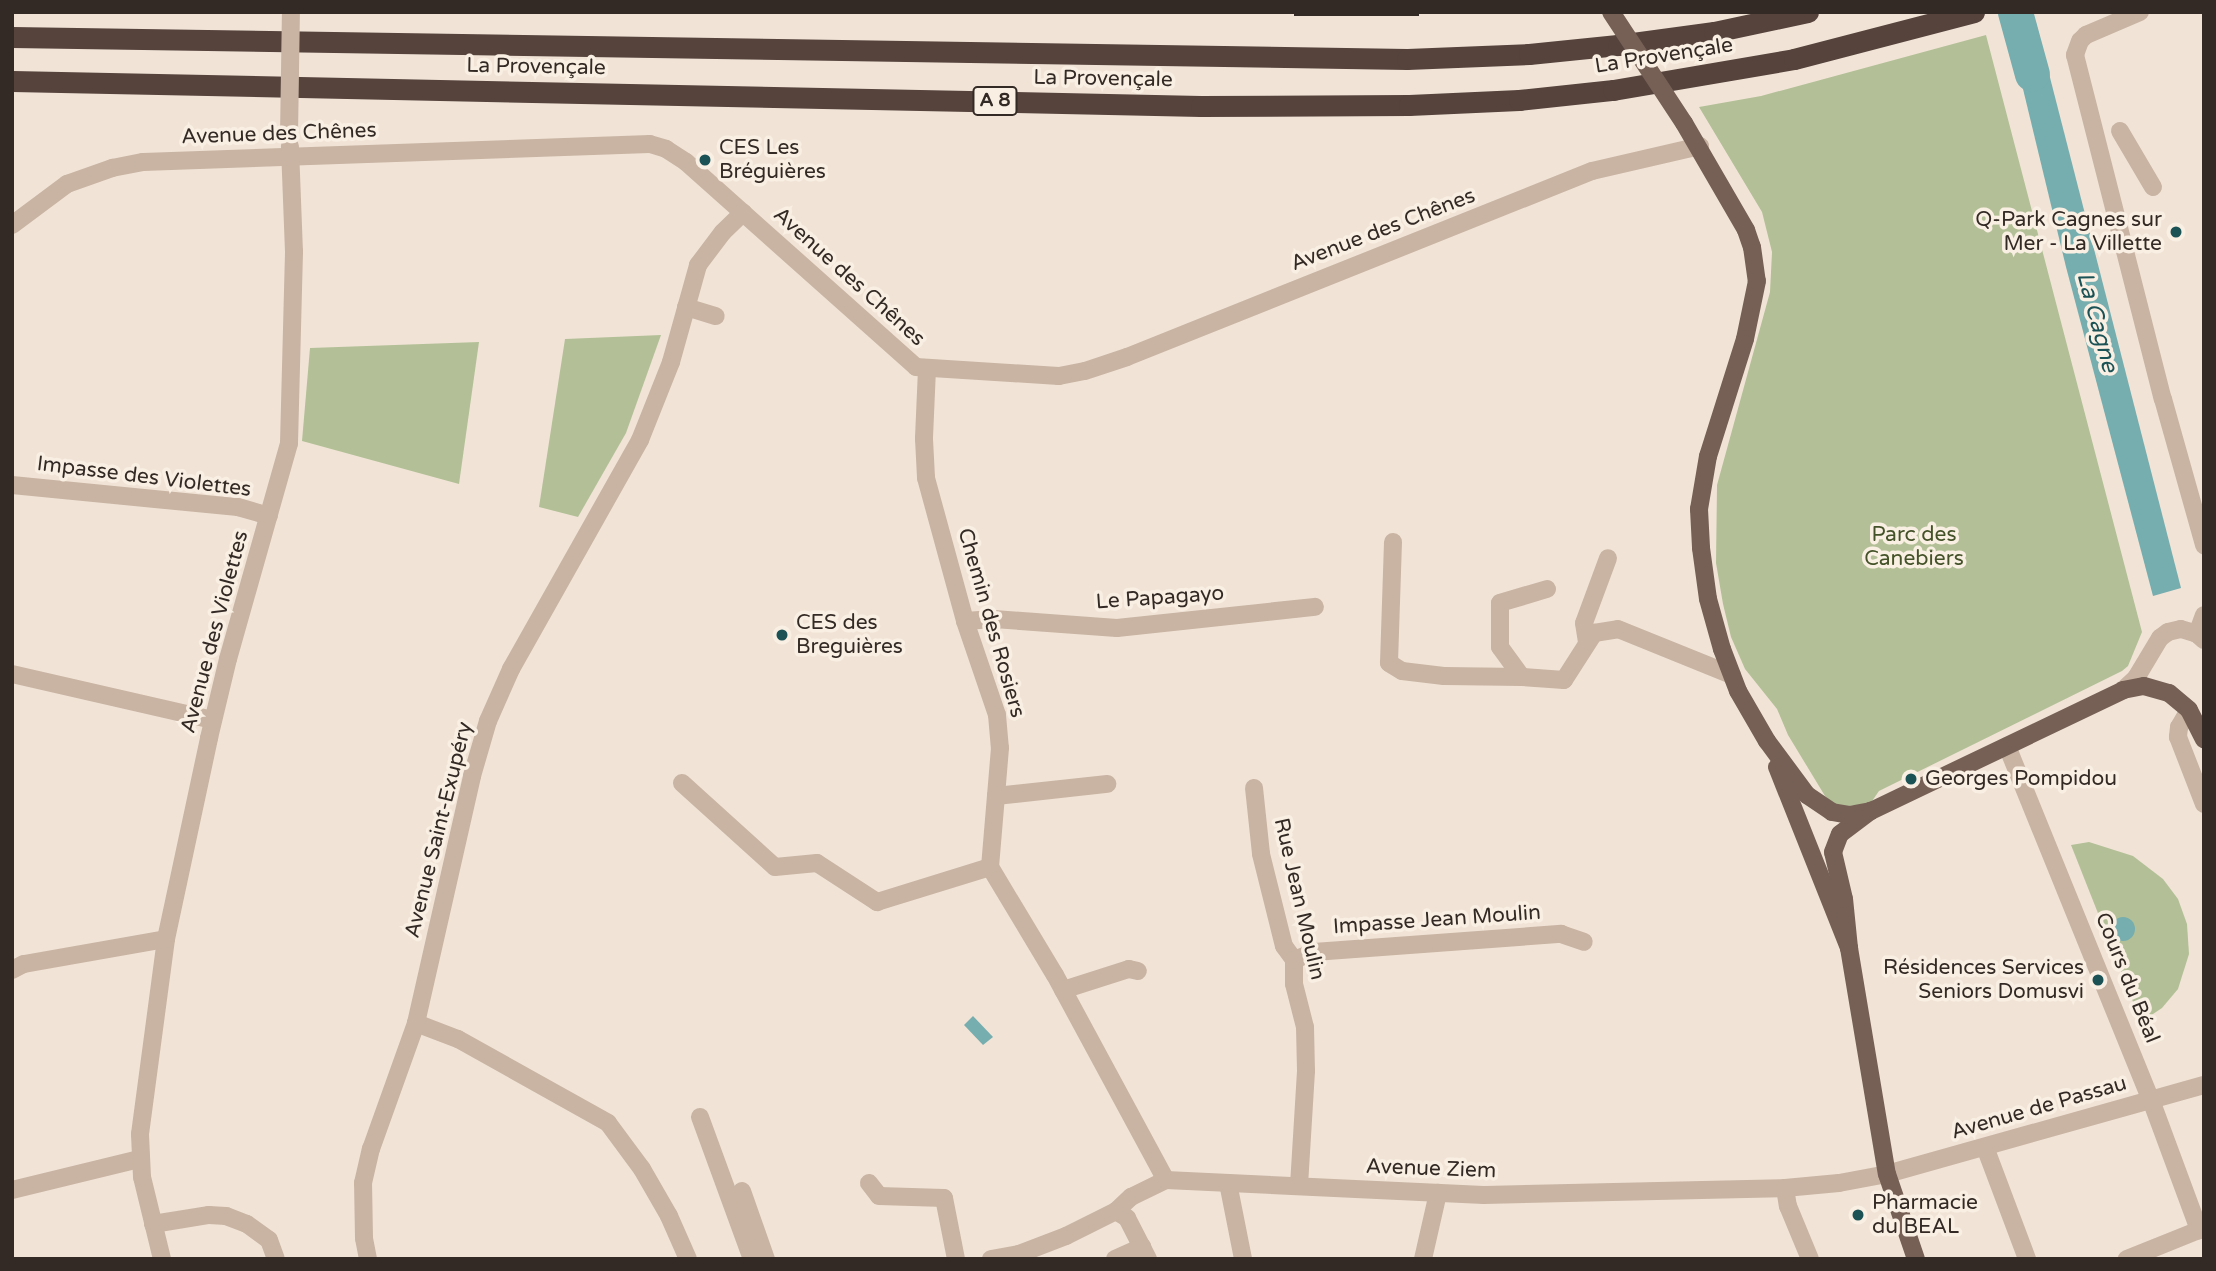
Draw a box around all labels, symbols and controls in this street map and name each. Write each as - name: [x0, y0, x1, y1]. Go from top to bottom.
- street label: La Provençale: [1593, 33, 1735, 79]
- street label: La Provençale: [466, 53, 606, 81]
- street label: La Provençale: [1033, 65, 1173, 93]
- road number: A 8: [972, 86, 1018, 116]
- street label: Avenue des Chênes: [181, 118, 377, 150]
- place label: CES Les Bréguières: [719, 135, 826, 185]
- marker: CES Les Bréguières: [697, 152, 713, 168]
- street label: Avenue des Chênes: [1287, 183, 1479, 277]
- street label: Avenue des Chênes: [768, 202, 930, 352]
- place label: Q-Park Cagnes sur Mer - La Villette: [1975, 207, 2162, 257]
- marker: Q-Park Cagnes sur Mer - La Villette: [2168, 224, 2184, 240]
- water label: La Cagne: [2070, 269, 2124, 375]
- street label: Impasse des Violettes: [35, 451, 253, 503]
- park label: Parc des Canebiers: [1864, 522, 1964, 572]
- street label: Chemin des Rosiers: [952, 525, 1030, 721]
- street label: Avenue des Violettes: [176, 528, 254, 736]
- street label: Le Papagayo: [1095, 581, 1225, 615]
- place label: CES des Breguières: [796, 610, 903, 660]
- marker: CES des Breguières: [774, 627, 790, 643]
- street label: Avenue Saint-Exupéry: [400, 719, 478, 941]
- place label: Georges Pompidou: [1925, 766, 2117, 792]
- marker: Georges Pompidou: [1903, 771, 1919, 787]
- street label: Rue Jean Moulin: [1268, 815, 1330, 983]
- street label: Impasse Jean Moulin: [1332, 900, 1542, 940]
- street label: Cours du Béal: [2089, 909, 2165, 1047]
- place label: Résidences Services Seniors Domusvi: [1883, 955, 2084, 1005]
- marker: Résidences Services Seniors Domusvi: [2090, 972, 2106, 988]
- street label: Avenue de Passau: [1948, 1071, 2130, 1145]
- street label: Avenue Ziem: [1365, 1154, 1497, 1184]
- place label: Pharmacie du BEAL: [1872, 1190, 1978, 1240]
- marker: Pharmacie du BEAL: [1850, 1207, 1866, 1223]

